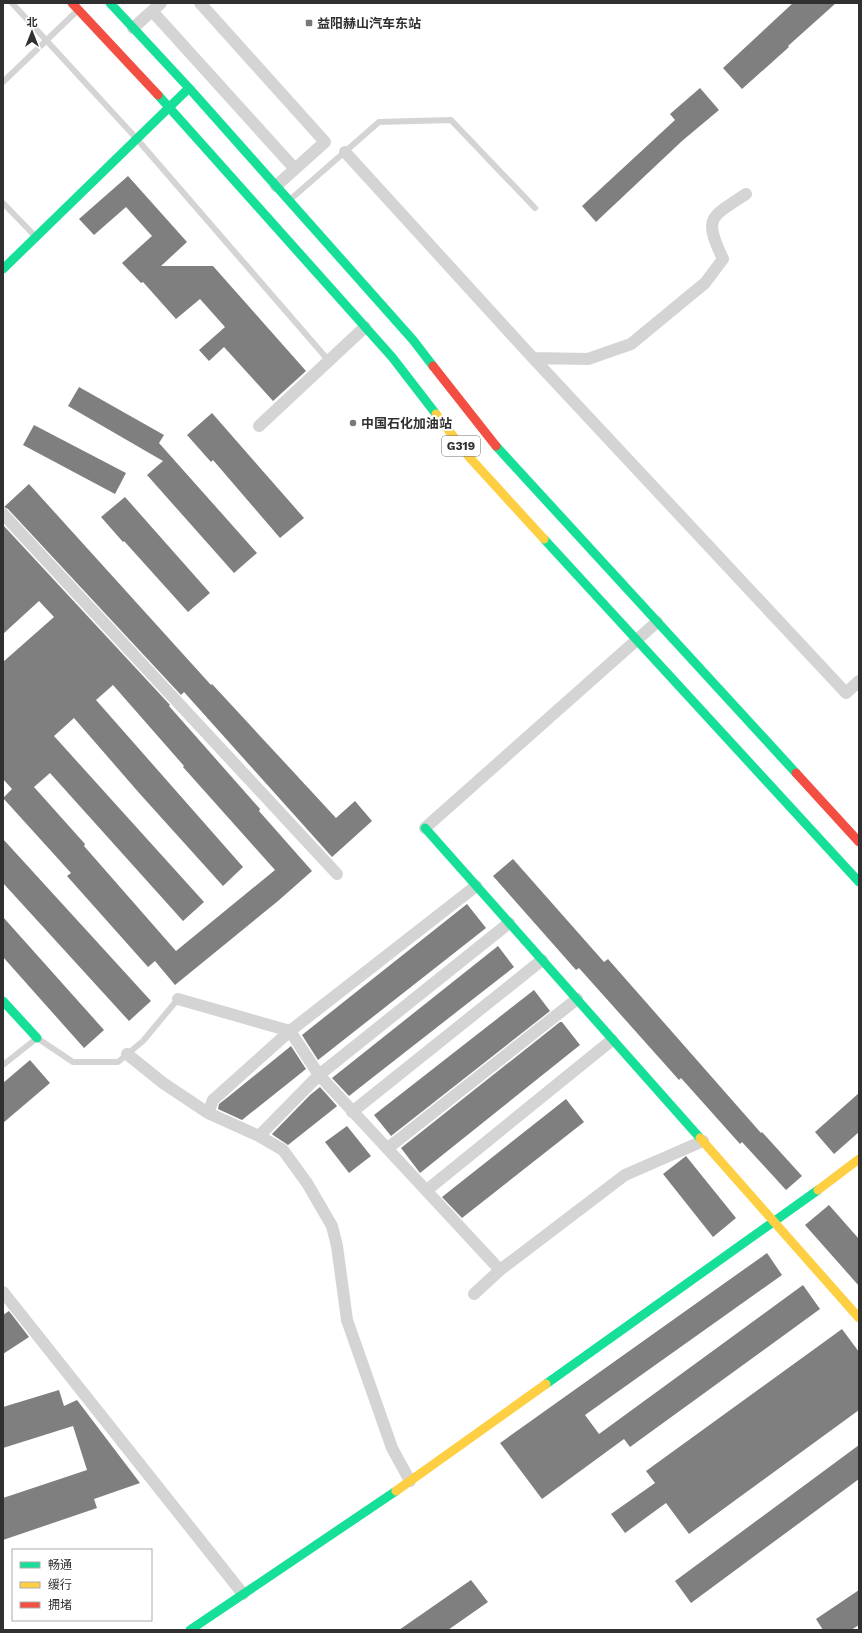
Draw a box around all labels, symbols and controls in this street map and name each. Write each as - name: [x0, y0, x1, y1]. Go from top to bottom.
- north arrow: [12, 12, 52, 52]
- text: 北: [27, 16, 38, 29]
- place label: 益阳赫山汽车东站: [317, 16, 421, 31]
- marker: 益阳赫山汽车东站: [304, 18, 314, 28]
- place label: 中国石化加油站: [361, 416, 452, 431]
- marker: 中国石化加油站: [348, 418, 358, 428]
- road number: G319: [442, 436, 480, 456]
- legend: [12, 1549, 152, 1621]
- text: 畅通: [48, 1558, 72, 1572]
- text: 缓行: [48, 1578, 72, 1592]
- text: 拥堵: [48, 1598, 72, 1612]

